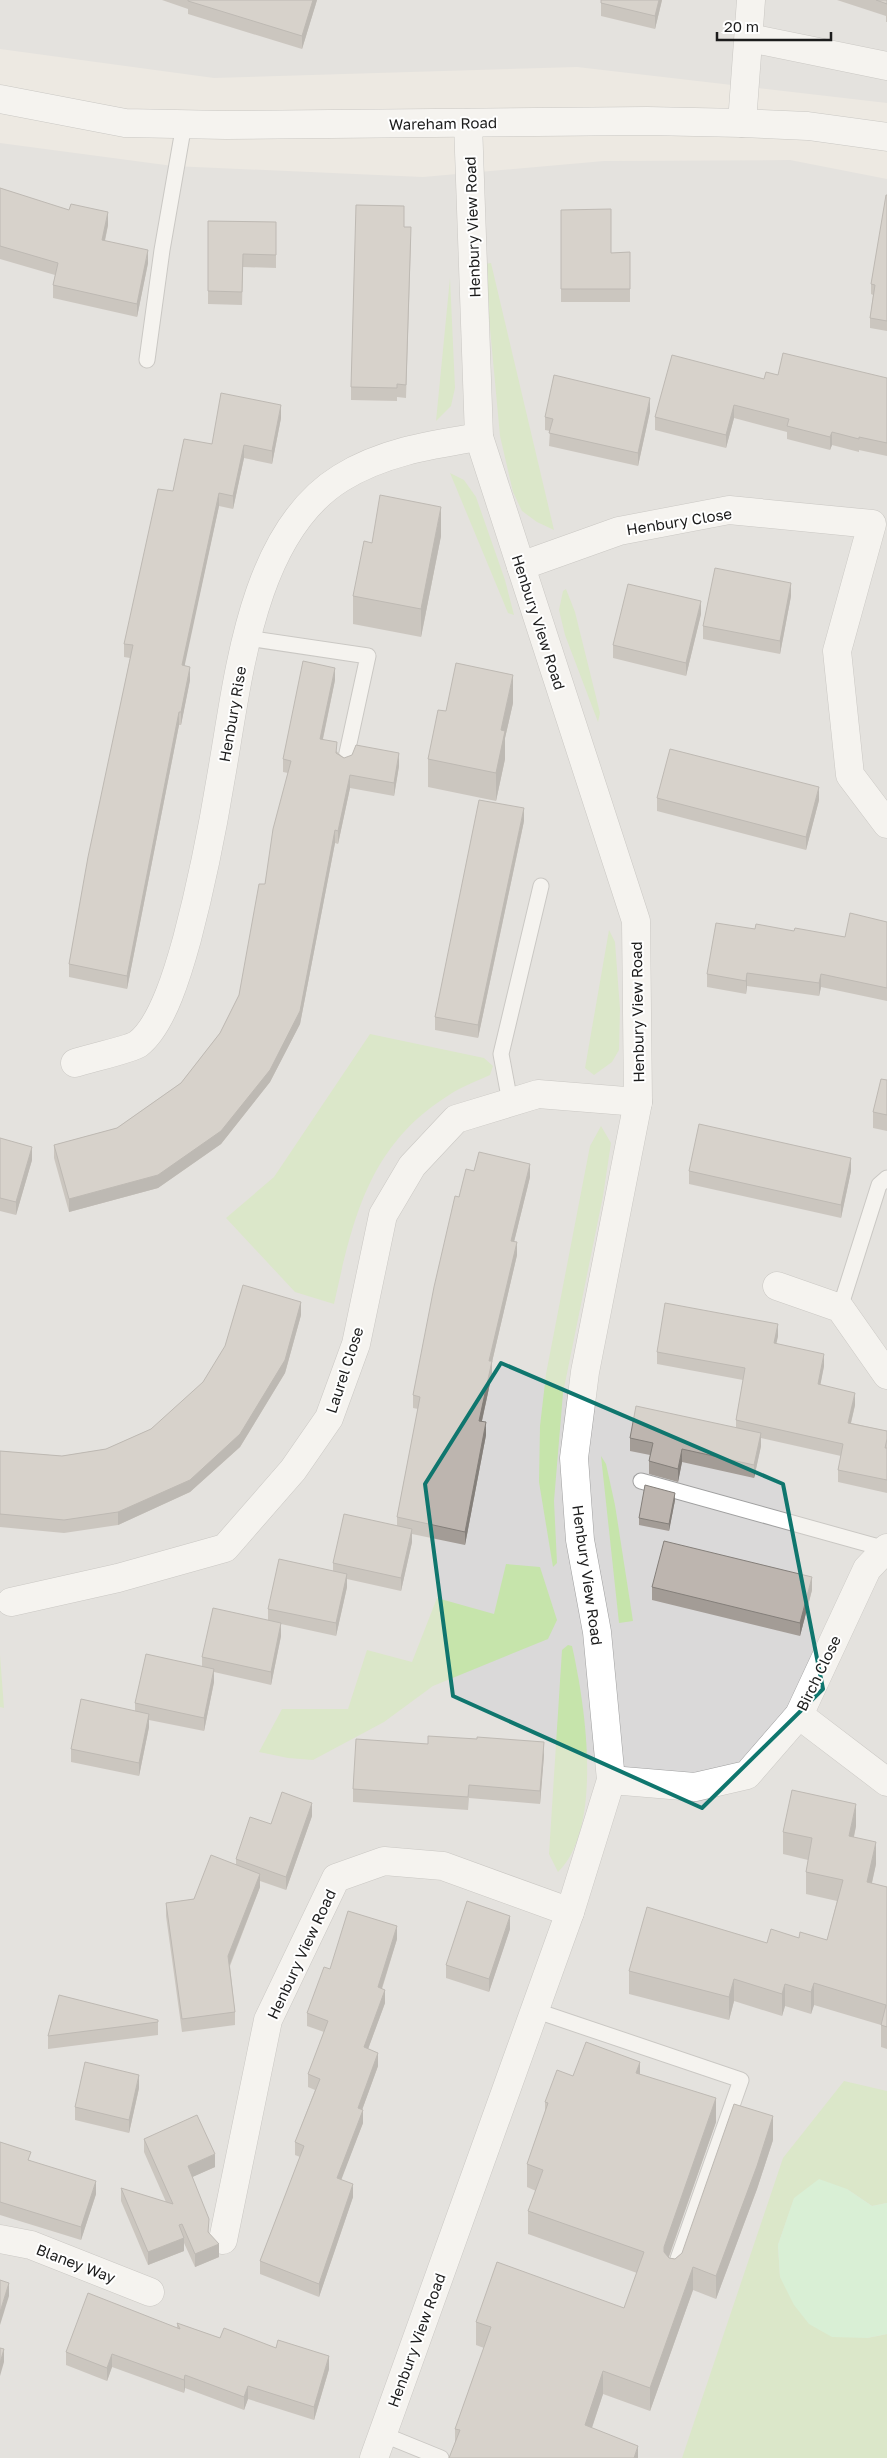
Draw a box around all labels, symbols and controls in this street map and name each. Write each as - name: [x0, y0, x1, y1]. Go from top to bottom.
- scale bar: [717, 10, 831, 42]
- text: 20 m: [724, 17, 759, 35]
- street label: Wareham Road: [389, 113, 497, 133]
- street label: Henbury View Road: [461, 156, 483, 298]
- street label: Henbury Close: [625, 504, 733, 538]
- street label: Henbury View Road: [509, 552, 569, 692]
- street label: Henbury Rise: [215, 664, 249, 763]
- street label: Henbury View Road: [627, 941, 647, 1083]
- street label: Laurel Close: [322, 1324, 367, 1415]
- street label: Henbury View Road: [569, 1504, 607, 1646]
- street label: Birch Close: [792, 1632, 844, 1714]
- street label: Henbury View Road: [263, 1886, 339, 2022]
- street label: Blaney Way: [34, 2240, 119, 2287]
- street label: Henbury View Road: [383, 2271, 449, 2409]

